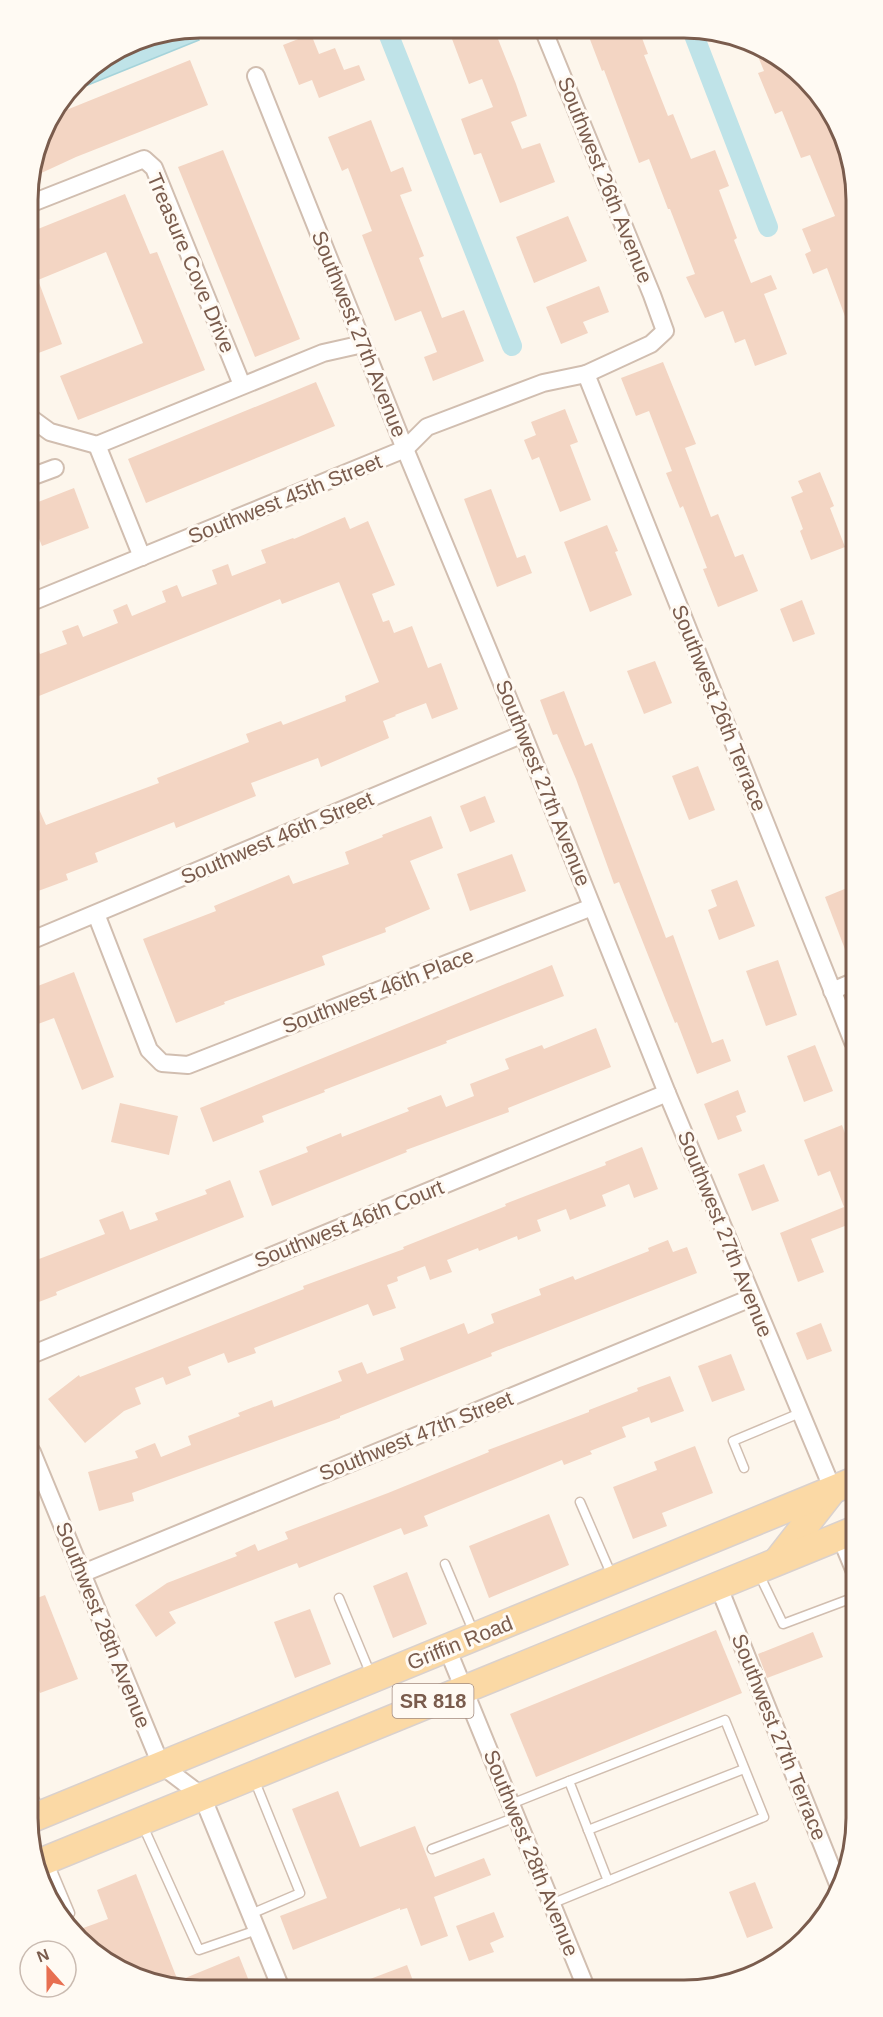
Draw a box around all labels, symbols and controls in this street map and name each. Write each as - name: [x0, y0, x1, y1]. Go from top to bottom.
- street label: Southwest 26th Avenue: [554, 73, 657, 286]
- street label: Treasure Cove Drive: [143, 170, 240, 356]
- street label: Southwest 27th Avenue: [308, 227, 411, 440]
- street label: Southwest 45th Street: [185, 449, 385, 548]
- street label: Southwest 26th Terrace: [668, 601, 771, 814]
- street label: Southwest 27th Avenue: [492, 676, 595, 889]
- street label: Southwest 46th Street: [177, 787, 377, 888]
- street label: Southwest 46th Place: [279, 943, 477, 1038]
- street label: Southwest 27th Avenue: [674, 1127, 777, 1340]
- street label: Southwest 46th Court: [251, 1175, 447, 1272]
- street label: Southwest 47th Street: [316, 1386, 516, 1485]
- street label: Southwest 28th Avenue: [52, 1518, 155, 1731]
- street label: Griffin Road: [404, 1611, 516, 1674]
- street label: Southwest 27th Terrace: [728, 1630, 831, 1843]
- road number: SR 818: [392, 1684, 474, 1718]
- street label: Southwest 28th Avenue: [480, 1746, 583, 1959]
- north arrow: [18, 1939, 78, 1999]
- text: N: [34, 1945, 51, 1965]

